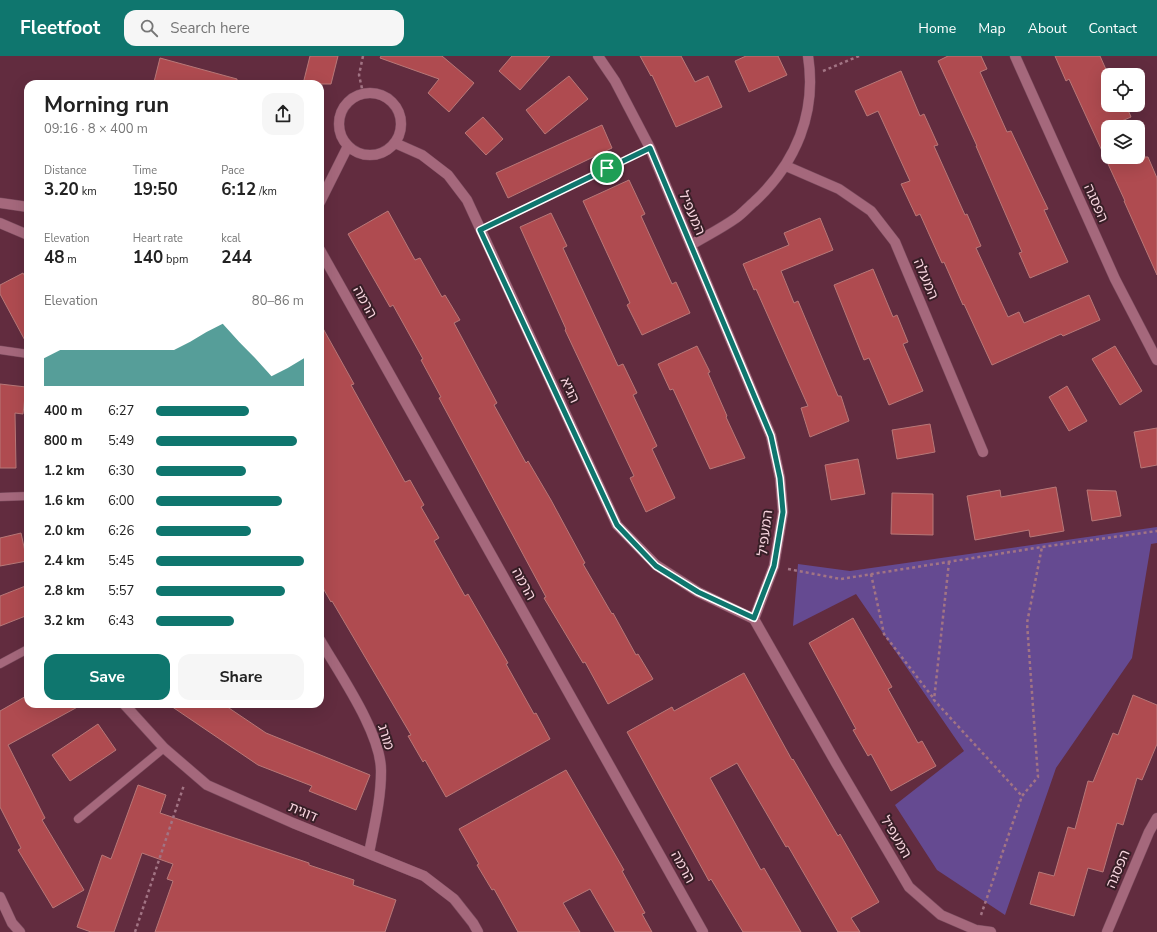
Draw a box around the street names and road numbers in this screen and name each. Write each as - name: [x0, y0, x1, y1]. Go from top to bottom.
- street label: הפסגה: [1079, 181, 1113, 225]
- street label: המעפיל: [674, 188, 710, 238]
- street label: המעלה: [909, 256, 943, 302]
- street label: הרמה: [348, 283, 382, 321]
- street label: הגיא: [556, 374, 584, 406]
- street label: המעפיל: [753, 509, 777, 557]
- street label: הרמה: [507, 565, 541, 603]
- street label: מורג: [373, 722, 399, 752]
- street label: דוגית: [285, 797, 321, 827]
- street label: המעפיל: [876, 812, 916, 862]
- street label: הפסגה: [1101, 847, 1135, 891]
- street label: הרמה: [666, 848, 700, 886]

